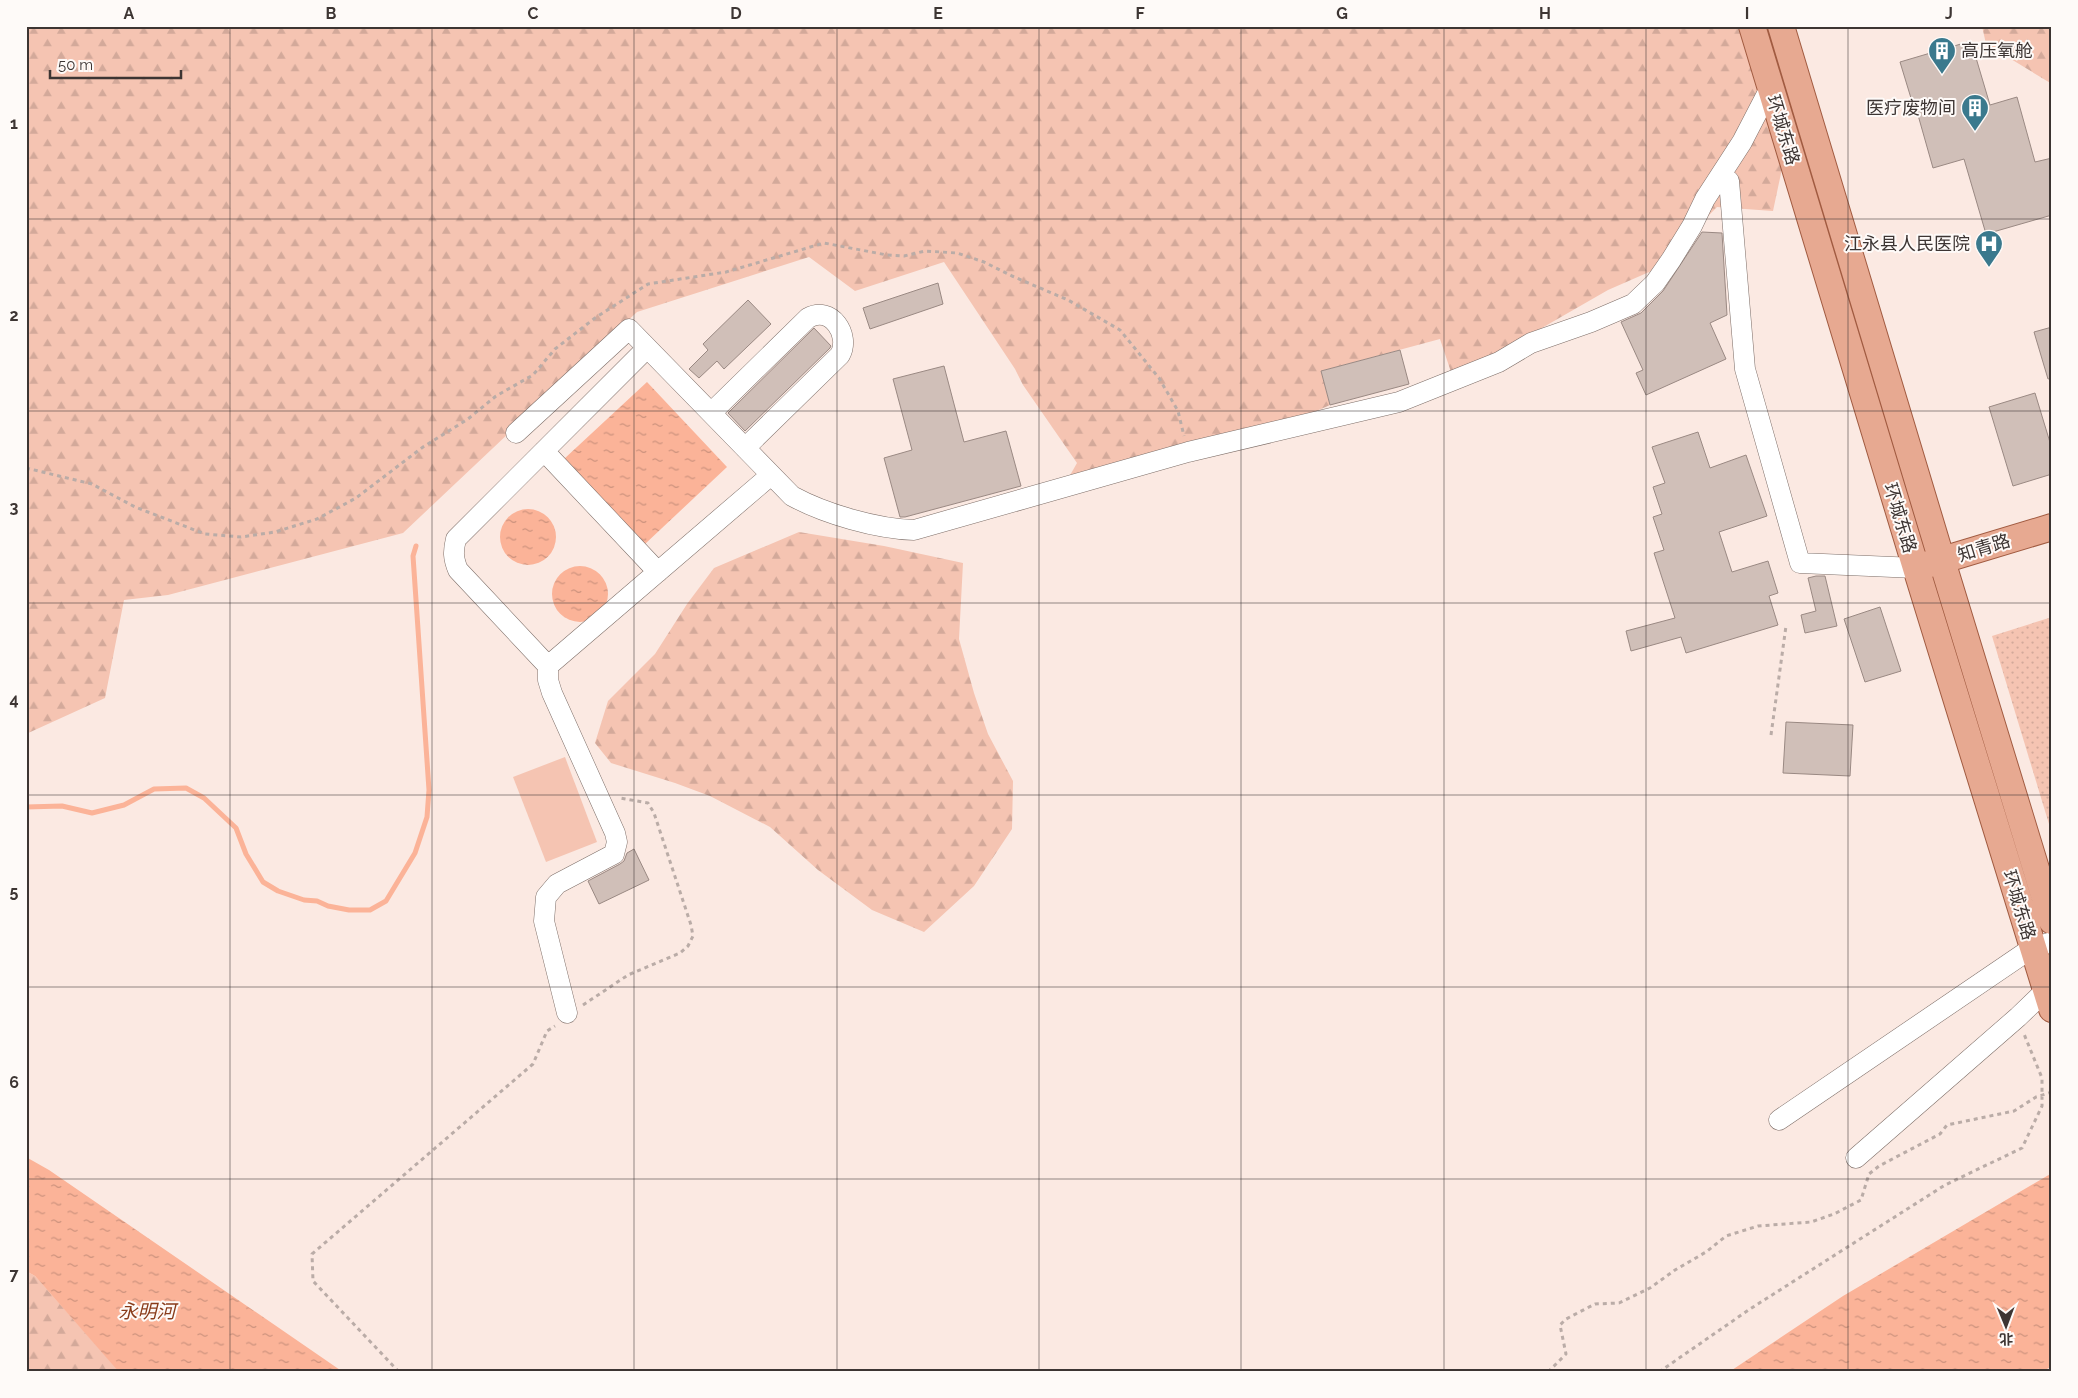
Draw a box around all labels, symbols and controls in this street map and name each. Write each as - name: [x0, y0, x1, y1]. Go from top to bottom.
- text: A: [124, 4, 135, 23]
- text: B: [326, 4, 337, 23]
- text: C: [528, 4, 539, 23]
- text: D: [730, 4, 742, 23]
- text: E: [933, 4, 943, 23]
- text: F: [1135, 4, 1145, 23]
- text: G: [1336, 4, 1348, 23]
- text: H: [1539, 4, 1551, 23]
- text: I: [1745, 4, 1749, 23]
- text: J: [1945, 4, 1953, 23]
- building icon: 高压氧舱: [1927, 36, 1957, 75]
- place label: 高压氧舱: [1961, 40, 2033, 61]
- scale bar: [50, 48, 181, 80]
- text: 50 m: [58, 56, 93, 74]
- street label: 环城东路: [1763, 92, 1804, 167]
- building icon: 医疗废物间: [1960, 93, 1990, 132]
- place label: 医疗废物间: [1866, 97, 1956, 118]
- text: 1: [10, 114, 18, 133]
- hospital icon: 江永县人民医院: [1974, 229, 2004, 268]
- place label: 江永县人民医院: [1844, 233, 1970, 254]
- text: 2: [9, 306, 19, 325]
- street label: 环城东路: [1880, 480, 1921, 555]
- text: 3: [10, 498, 19, 517]
- street label: 知青路: [1955, 530, 2013, 565]
- text: 4: [9, 690, 19, 709]
- street label: 环城东路: [1999, 867, 2040, 942]
- text: 5: [10, 882, 19, 901]
- text: 6: [9, 1073, 19, 1092]
- text: 7: [10, 1265, 19, 1284]
- water label: 永明河: [118, 1300, 179, 1322]
- north arrow: [1980, 1300, 2030, 1350]
- text: 北: [1999, 1331, 2013, 1347]

